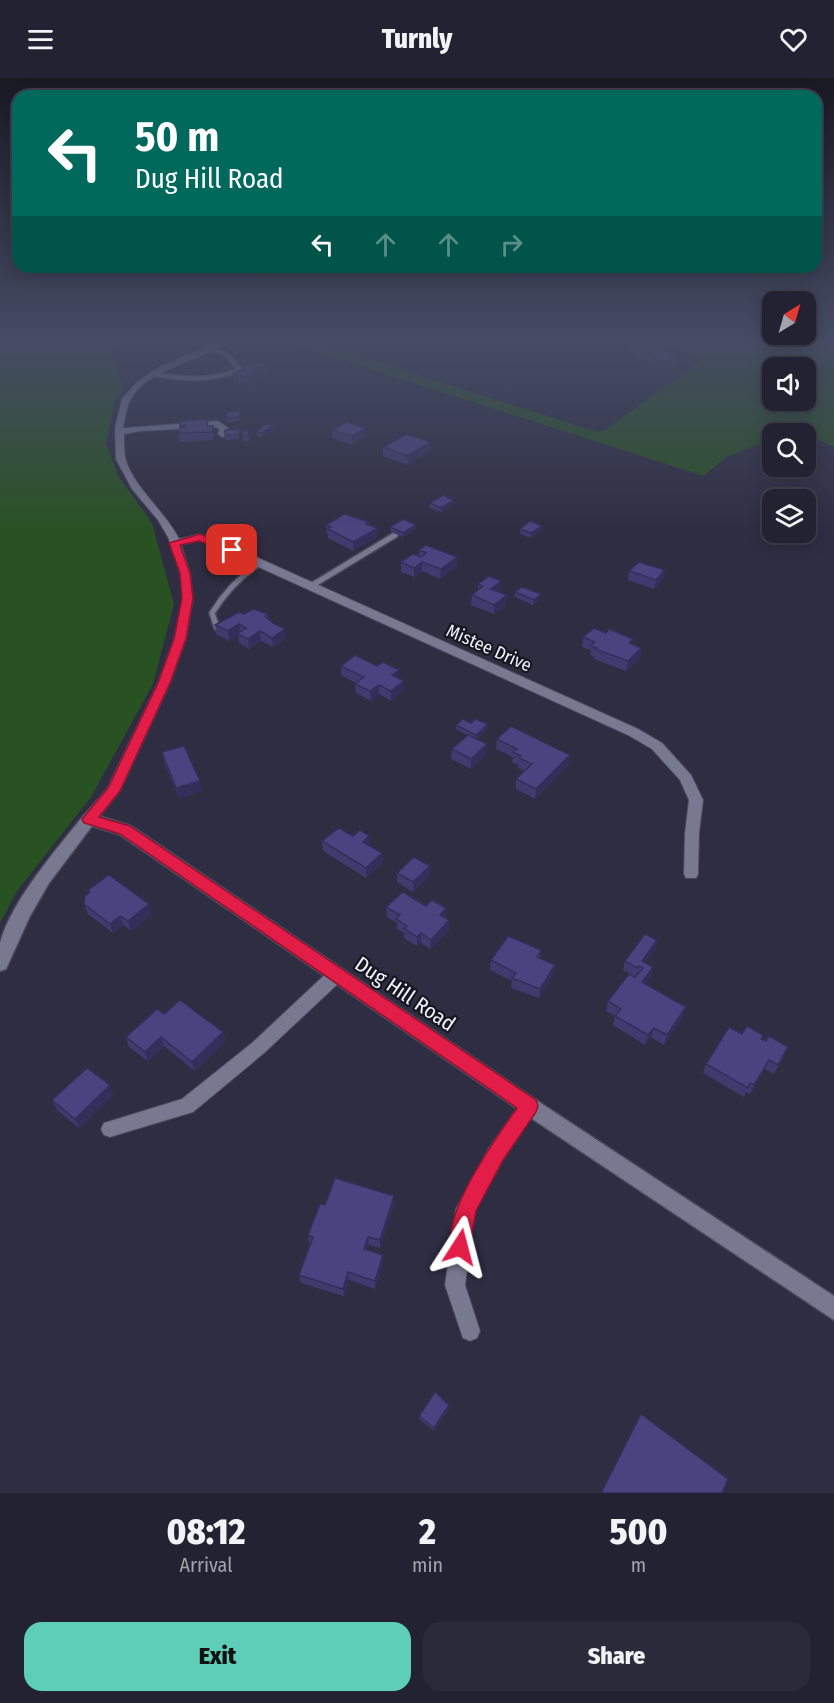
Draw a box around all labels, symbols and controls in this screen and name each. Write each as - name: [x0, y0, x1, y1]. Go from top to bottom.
- icon: menu: [24, 23, 57, 56]
- text: Turnly: [382, 23, 452, 55]
- icon: heart: [777, 23, 810, 56]
- text: 50 m: [135, 112, 219, 162]
- icon: left: [36, 114, 114, 192]
- text: Dug Hill Road: [135, 163, 284, 195]
- icon: left: [306, 228, 339, 261]
- icon: ahead: [369, 228, 402, 261]
- icon: ahead: [432, 228, 465, 261]
- icon: right: [495, 228, 528, 261]
- north arrow: [762, 291, 816, 345]
- map controls: [762, 291, 816, 543]
- button: sound: [762, 357, 816, 411]
- button: search: [762, 423, 816, 477]
- button: layers: [762, 489, 816, 543]
- pin: [206, 524, 257, 575]
- icon: arrive: [215, 533, 248, 566]
- street label: Mistee Drive: [443, 619, 535, 677]
- street label: Dug Hill Road: [350, 951, 460, 1037]
- position arrow: [428, 1215, 492, 1279]
- text: 08:12: [167, 1510, 245, 1554]
- text: 2: [419, 1510, 436, 1554]
- text: 500: [610, 1510, 667, 1554]
- text: Arrival: [179, 1553, 233, 1577]
- text: min: [412, 1553, 443, 1577]
- text: m: [631, 1553, 646, 1577]
- button: Exit: [24, 1622, 411, 1691]
- button: Share: [423, 1622, 810, 1691]

